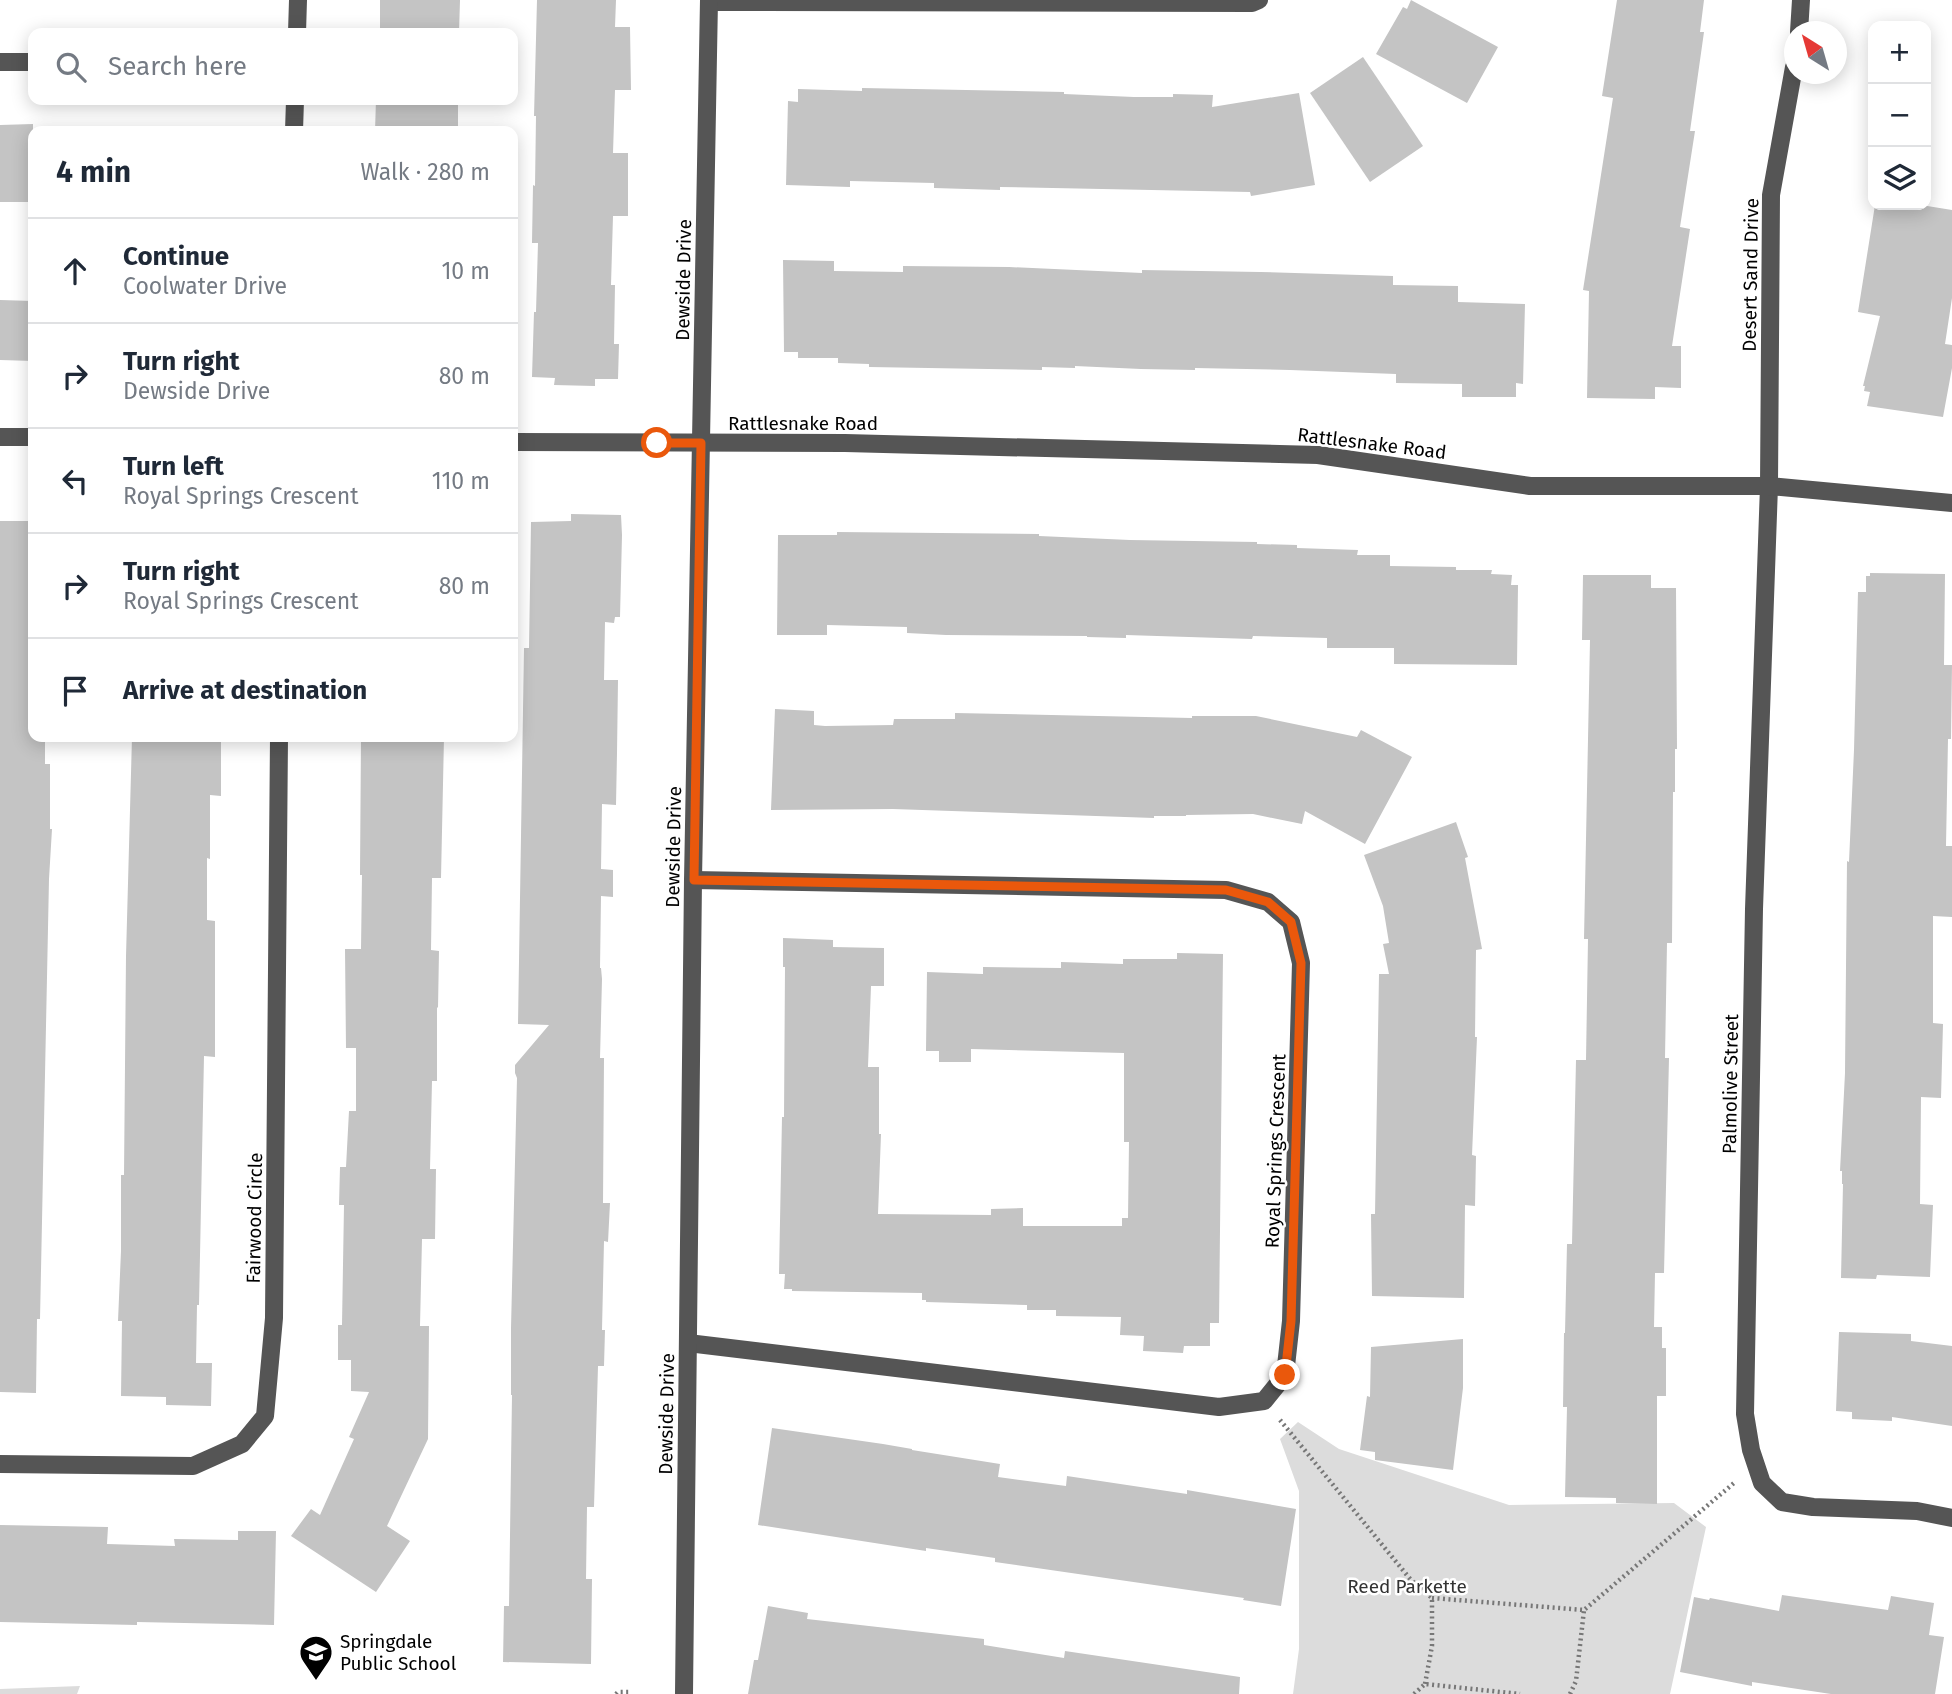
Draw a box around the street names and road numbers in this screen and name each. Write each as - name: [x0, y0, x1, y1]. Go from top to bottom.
- street label: Desert Sand Drive: [1738, 198, 1763, 352]
- street label: Dewside Drive: [671, 219, 696, 341]
- street label: Rattlesnake Road: [728, 412, 878, 435]
- street label: Rattlesnake Road: [1296, 423, 1448, 464]
- street label: Dewside Drive: [661, 786, 686, 908]
- street label: Palmolive Street: [1718, 1014, 1743, 1154]
- street label: Royal Springs Crescent: [1261, 1053, 1290, 1249]
- street label: Fairwood Circle: [242, 1152, 267, 1284]
- street label: Dewside Drive: [654, 1353, 679, 1475]

